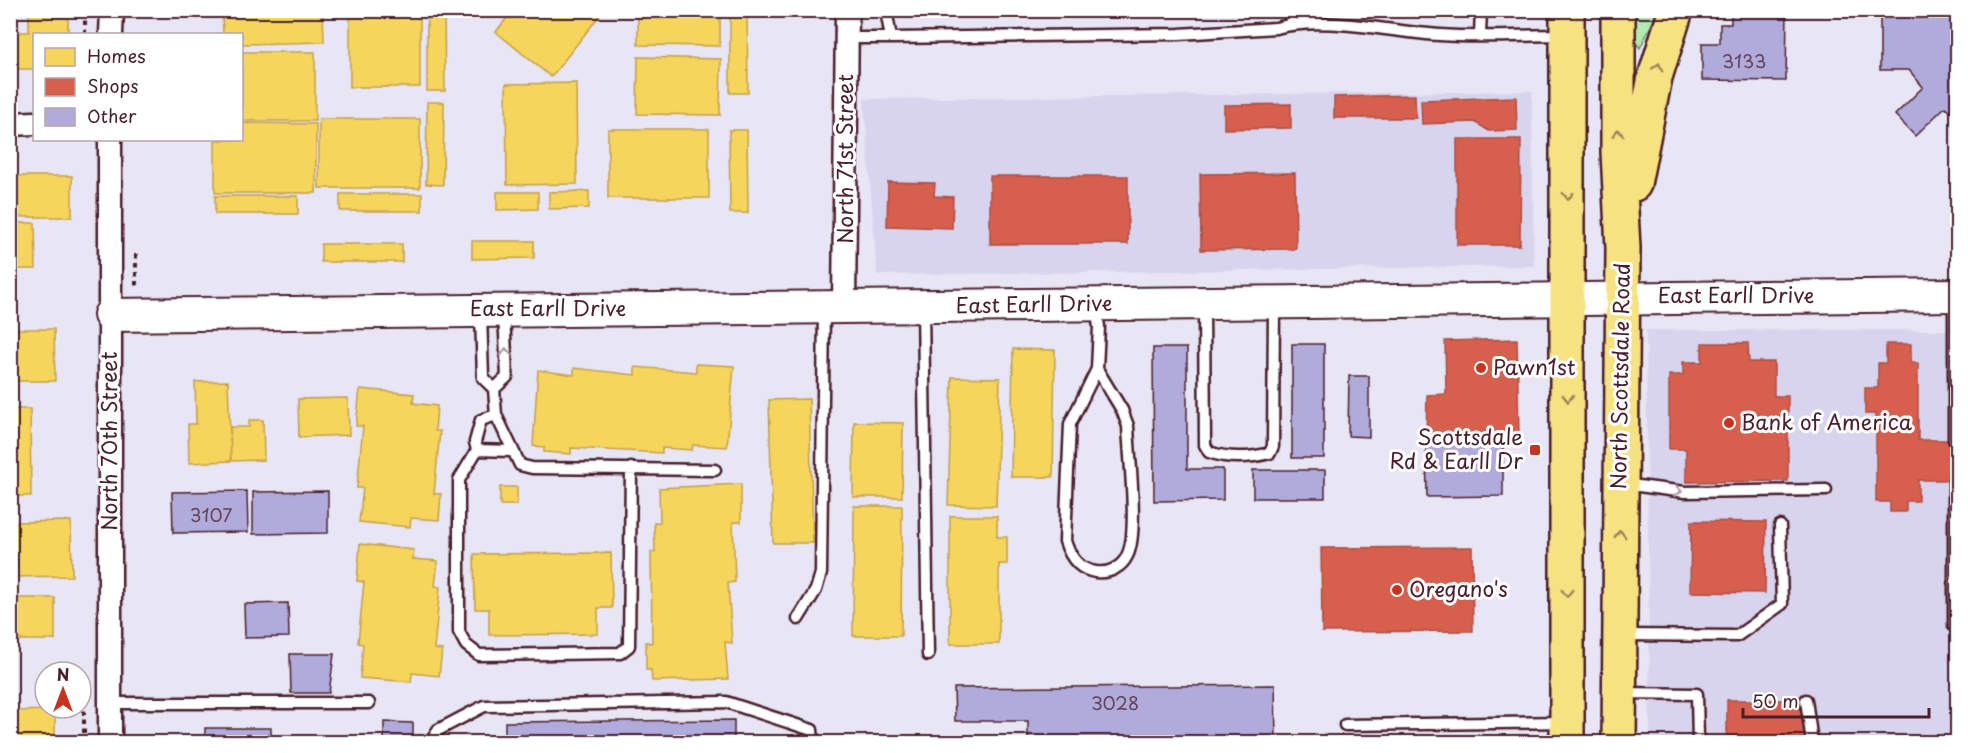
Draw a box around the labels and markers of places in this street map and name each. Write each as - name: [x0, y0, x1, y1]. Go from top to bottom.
- place label: Pawn1st: [1493, 350, 1576, 382]
- marker: Pawn1st: [1474, 361, 1488, 375]
- place label: Bank of America: [1741, 405, 1913, 437]
- marker: Bank of America: [1722, 416, 1736, 430]
- place label: Scottsdale Rd & Earll Dr: [1389, 420, 1523, 476]
- marker: Scottsdale Rd & Earll Dr: [1528, 443, 1542, 457]
- place label: Oregano's: [1409, 572, 1508, 604]
- marker: Oregano's: [1390, 583, 1404, 597]

